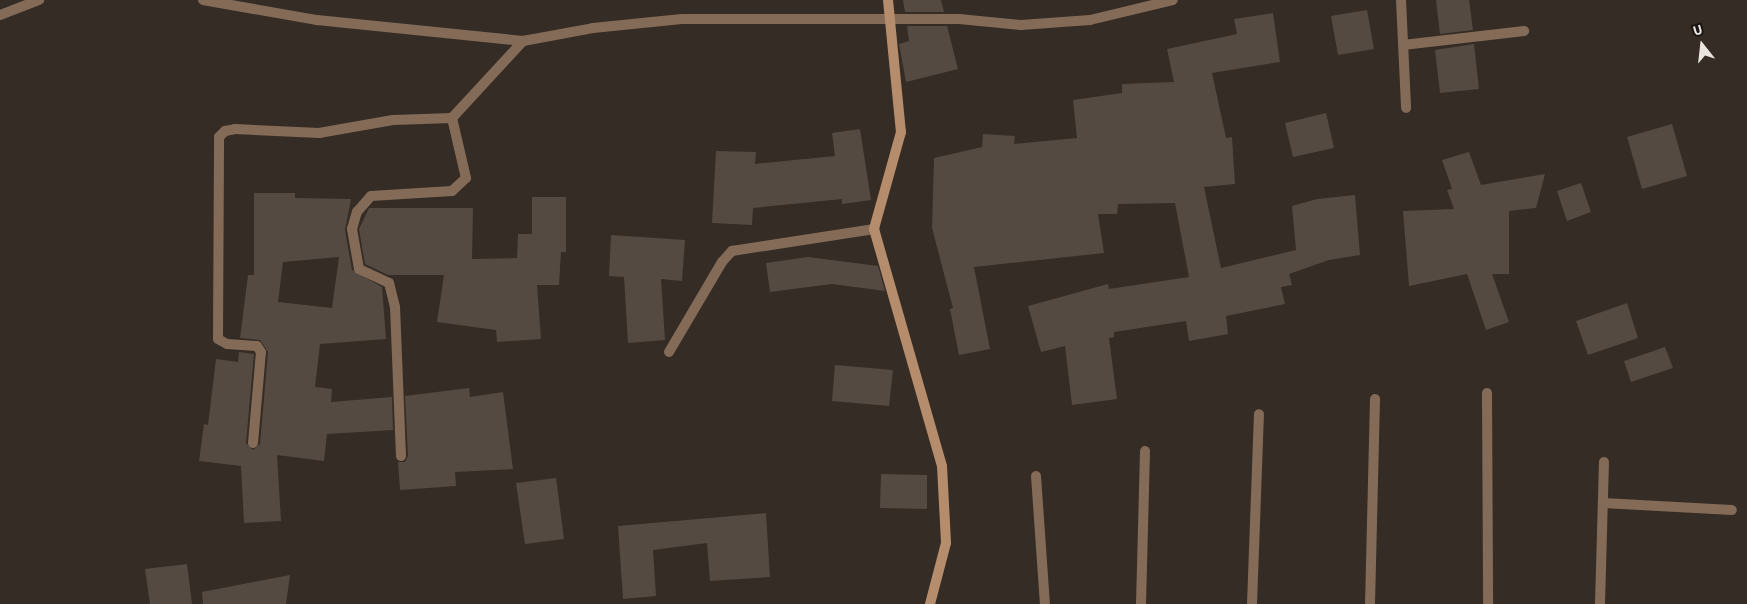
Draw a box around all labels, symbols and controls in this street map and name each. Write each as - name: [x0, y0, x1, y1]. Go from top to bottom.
- north arrow: [1677, 20, 1727, 70]
- text: U: [1691, 20, 1705, 41]

